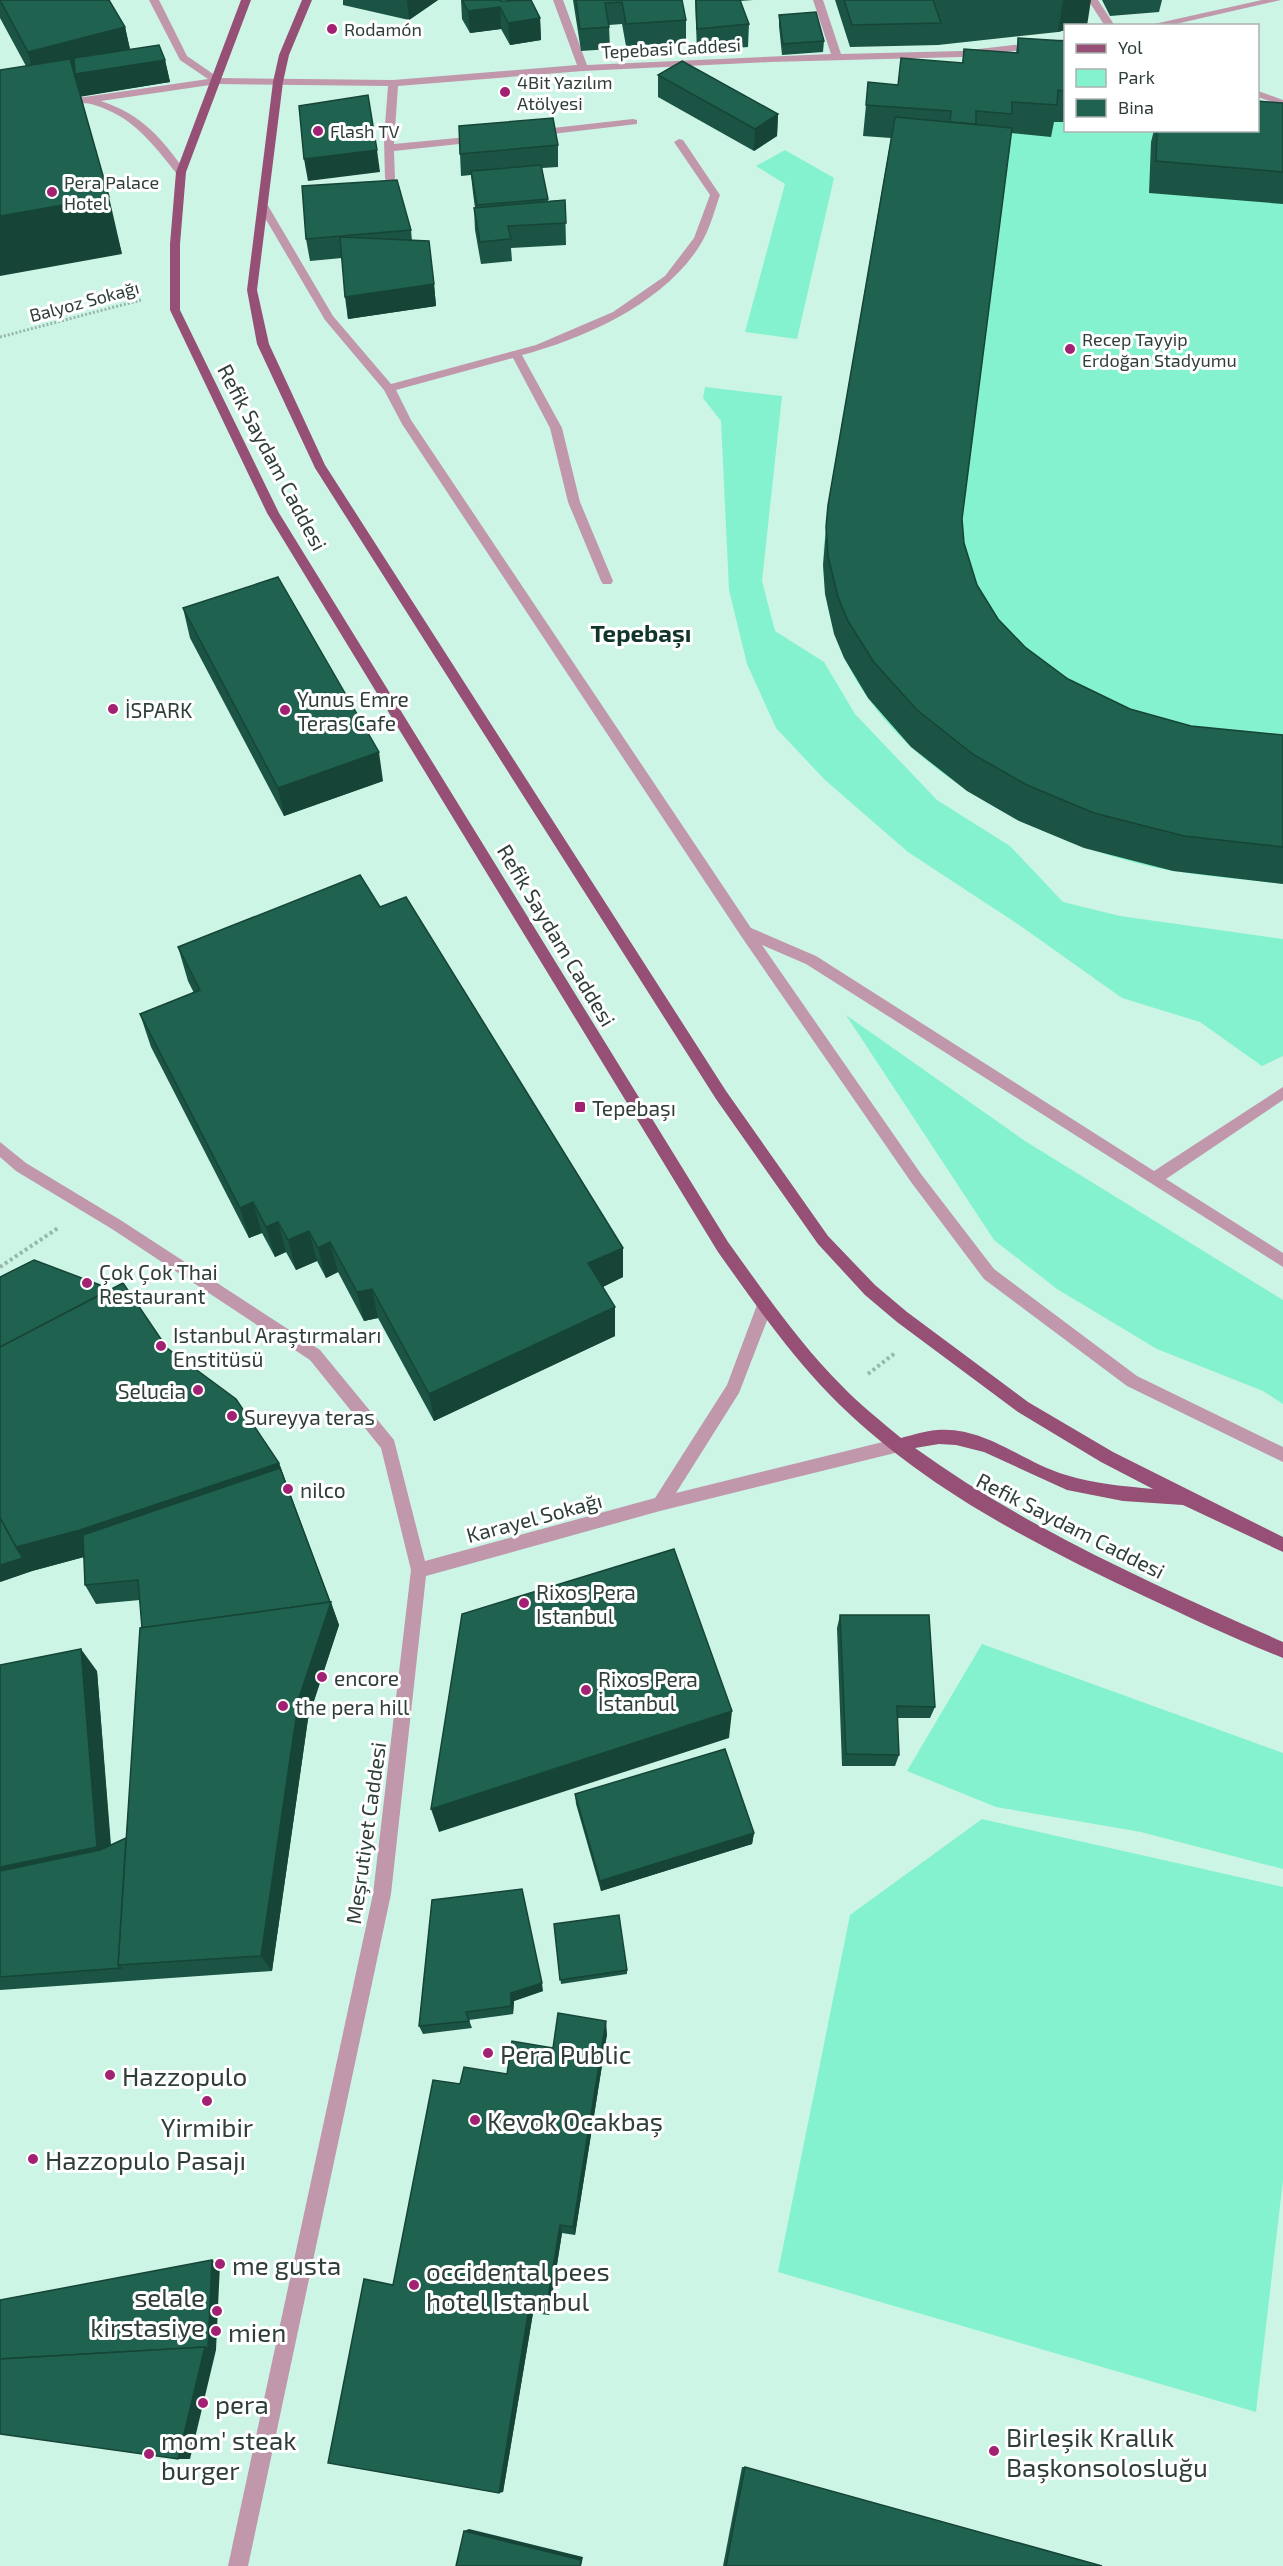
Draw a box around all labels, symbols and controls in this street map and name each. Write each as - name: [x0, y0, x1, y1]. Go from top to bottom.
- place label: Rodamón: [344, 18, 422, 40]
- marker: Rodamón: [325, 22, 339, 36]
- legend: [1064, 24, 1259, 132]
- street label: Tepebasi Caddesi: [601, 33, 741, 63]
- text: Yol: [1118, 36, 1143, 58]
- text: Park: [1118, 66, 1155, 88]
- place label: 4Bit Yazılım Atölyesi: [517, 71, 612, 114]
- marker: 4Bit Yazılım Atölyesi: [498, 85, 512, 99]
- text: Bina: [1118, 96, 1154, 118]
- place label: Flash TV: [330, 120, 400, 142]
- marker: Flash TV: [311, 124, 325, 138]
- place label: Pera Palace Hotel: [64, 171, 159, 214]
- marker: Pera Palace Hotel: [45, 185, 59, 199]
- street label: Balyoz Sokağı: [27, 276, 141, 326]
- place label: Recep Tayyip Erdoğan Stadyumu: [1082, 328, 1237, 371]
- marker: Recep Tayyip Erdoğan Stadyumu: [1063, 342, 1077, 356]
- street label: Refik Saydam Caddesi: [213, 359, 333, 555]
- district label: Tepebaşı: [591, 618, 691, 649]
- place label: Yunus Emre Teras Cafe: [297, 686, 409, 735]
- place label: İSPARK: [125, 697, 193, 722]
- marker: İSPARK: [106, 702, 120, 716]
- marker: Yunus Emre Teras Cafe: [278, 703, 292, 717]
- street label: Refik Saydam Caddesi: [493, 840, 621, 1030]
- place label: Tepebaşı: [592, 1095, 676, 1122]
- marker: Tepebaşı: [573, 1100, 587, 1114]
- place label: Çok Çok Thai Restaurant: [99, 1259, 218, 1308]
- marker: Çok Çok Thai Restaurant: [80, 1276, 94, 1290]
- place label: Istanbul Araştırmaları Enstitüsü: [173, 1322, 381, 1371]
- marker: Istanbul Araştırmaları Enstitüsü: [154, 1339, 168, 1353]
- place label: Selucia: [118, 1378, 186, 1403]
- marker: Selucia: [191, 1383, 205, 1397]
- place label: Sureyya teras: [244, 1404, 375, 1429]
- marker: Sureyya teras: [225, 1409, 239, 1423]
- street label: Refik Saydam Caddesi: [973, 1467, 1169, 1583]
- place label: nilco: [300, 1477, 346, 1502]
- marker: nilco: [281, 1482, 295, 1496]
- street label: Karayel Sokağı: [463, 1487, 605, 1547]
- place label: Rixos Pera Istanbul: [536, 1579, 636, 1628]
- marker: Rixos Pera Istanbul: [517, 1596, 531, 1610]
- place label: encore: [334, 1665, 399, 1690]
- place label: Rixos Pera İstanbul: [598, 1666, 698, 1715]
- marker: encore: [315, 1670, 329, 1684]
- marker: Rixos Pera İstanbul: [579, 1683, 593, 1697]
- place label: the pera hill: [295, 1694, 410, 1719]
- marker: the pera hill: [276, 1699, 290, 1713]
- street label: Meşrutiyet Caddesi: [340, 1740, 392, 1926]
- place label: Pera Public: [500, 2038, 632, 2069]
- marker: Pera Public: [481, 2046, 495, 2060]
- place label: Hazzopulo: [122, 2060, 247, 2091]
- marker: Hazzopulo: [103, 2068, 117, 2082]
- marker: Yirmibir: [200, 2094, 214, 2108]
- place label: Kevok Ocakbaş: [487, 2105, 663, 2138]
- place label: Yirmibir: [161, 2111, 253, 2142]
- marker: Kevok Ocakbaş: [468, 2113, 482, 2127]
- place label: Hazzopulo Pasajı: [45, 2144, 246, 2175]
- marker: Hazzopulo Pasajı: [26, 2152, 40, 2166]
- place label: me gusta: [232, 2249, 341, 2280]
- place label: occidental pees hotel Istanbul: [426, 2255, 610, 2316]
- marker: me gusta: [213, 2257, 227, 2271]
- marker: occidental pees hotel Istanbul: [407, 2278, 421, 2292]
- place label: selale kirstasiye: [90, 2281, 205, 2342]
- marker: selale kirstasiye: [210, 2304, 224, 2318]
- place label: mien: [228, 2316, 286, 2347]
- marker: mien: [209, 2324, 223, 2338]
- place label: pera: [215, 2388, 269, 2419]
- marker: pera: [196, 2396, 210, 2410]
- place label: Birleşik Krallık Başkonsolosluğu: [1006, 2421, 1208, 2484]
- place label: mom' steak burger: [161, 2424, 297, 2485]
- marker: Birleşik Krallık Başkonsolosluğu: [987, 2444, 1001, 2458]
- marker: mom' steak burger: [142, 2447, 156, 2461]

